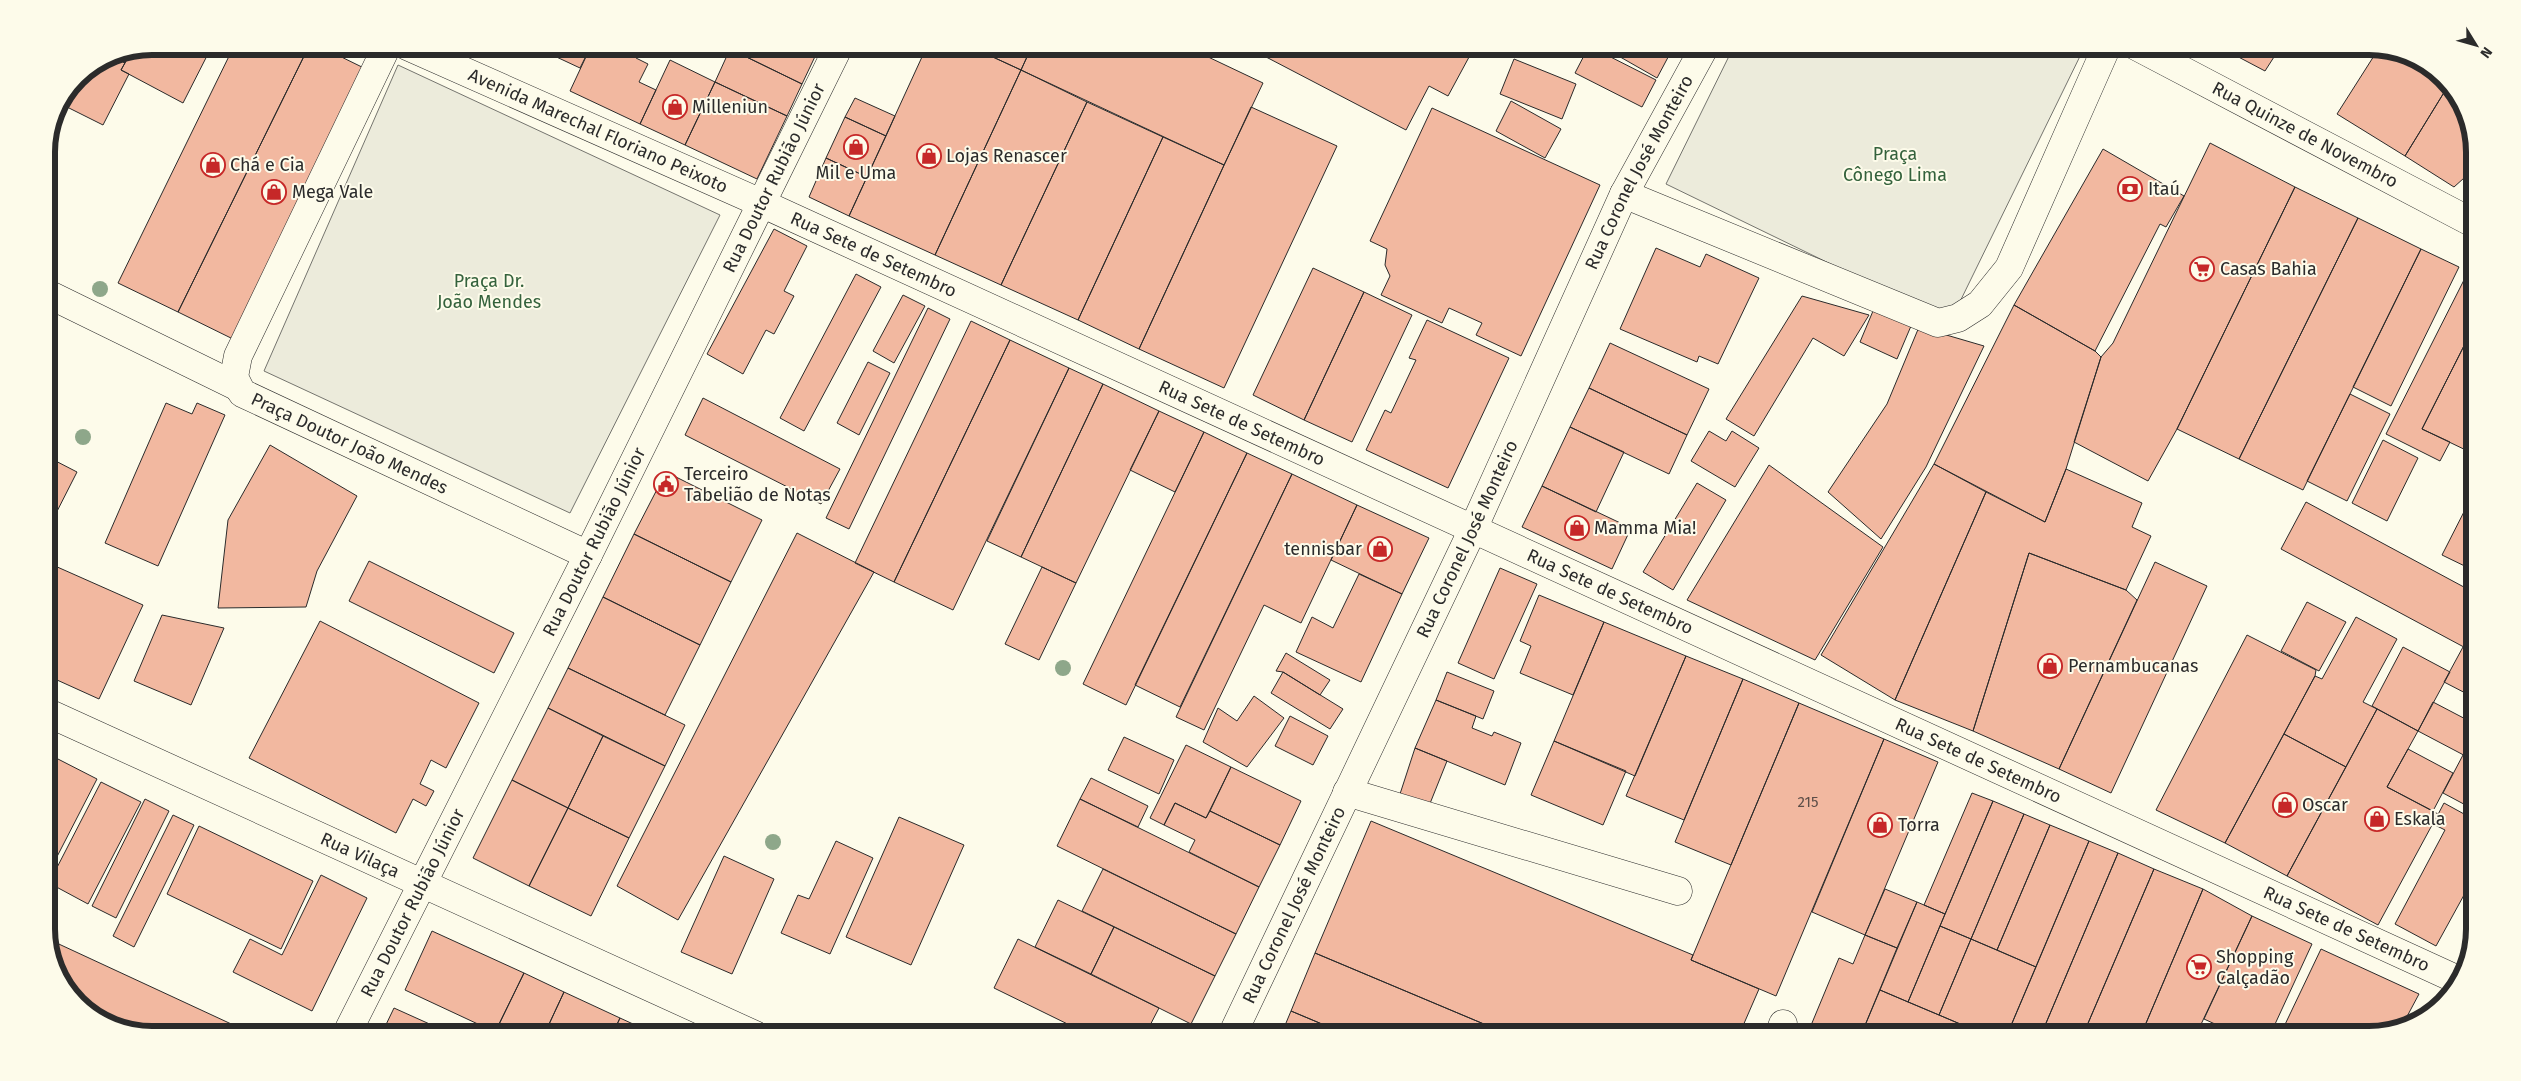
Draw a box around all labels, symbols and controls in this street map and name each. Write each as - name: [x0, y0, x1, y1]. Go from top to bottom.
- north arrow: [2451, 20, 2501, 70]
- text: N: [2476, 44, 2496, 61]
- street label: Avenida Marechal Floriano Peixoto: [465, 64, 731, 198]
- street label: Rua Coronel José Monteiro: [1580, 71, 1698, 273]
- street label: Rua Quinze de Novembro: [2209, 77, 2402, 193]
- street label: Rua Doutor Rubião Júnior: [718, 80, 830, 276]
- shop icon: Milleniun: [662, 94, 688, 120]
- place label: Milleniun: [692, 96, 768, 118]
- shop icon: Mil e Uma: [843, 134, 869, 160]
- shop icon: Lojas Renascer: [916, 143, 942, 169]
- park label: Praça Cônego Lima: [1843, 143, 1947, 186]
- place label: Lojas Renascer: [946, 145, 1067, 167]
- shop icon: Chá e Cia: [200, 152, 226, 178]
- place label: Chá e Cia: [230, 154, 305, 176]
- place label: Mil e Uma: [816, 162, 896, 184]
- bank icon: Itaú: [2117, 176, 2143, 202]
- place label: Itaú: [2148, 178, 2180, 200]
- shop icon: Mega Vale: [261, 179, 287, 205]
- place label: Mega Vale: [292, 181, 373, 203]
- street label: Rua Sete de Setembro: [787, 207, 960, 302]
- supermarket icon: Casas Bahia: [2189, 256, 2215, 282]
- place label: Casas Bahia: [2220, 258, 2317, 280]
- park label: Praça Dr. João Mendes: [437, 270, 541, 313]
- street label: Rua Sete de Setembro: [1155, 376, 1328, 471]
- street label: Praça Doutor João Mendes: [248, 388, 451, 499]
- street label: Rua Coronel José Monteiro: [1412, 437, 1523, 641]
- street label: Rua Doutor Rubião Júnior: [538, 444, 650, 640]
- place label: Terceiro Tabelião de Notas: [684, 463, 831, 506]
- public building icon: Terceiro Tabelião de Notas: [653, 471, 679, 497]
- shop icon: Mamma Mia!: [1564, 515, 1590, 541]
- place label: Mamma Mia!: [1594, 517, 1696, 539]
- shop icon: tennisbar: [1367, 536, 1393, 562]
- place label: tennisbar: [1284, 538, 1362, 560]
- street label: Rua Sete de Setembro: [1523, 544, 1697, 639]
- shop icon: Pernambucanas: [2037, 653, 2063, 679]
- place label: Pernambucanas: [2068, 655, 2198, 677]
- street label: Rua Sete de Setembro: [1892, 713, 2065, 808]
- shop icon: Oscar: [2272, 792, 2298, 818]
- house number: 215: [1797, 793, 1819, 811]
- place label: Oscar: [2302, 794, 2348, 816]
- street label: Rua Coronel José Monteiro: [1238, 803, 1350, 1007]
- street label: Rua Doutor Rubião Júnior: [356, 805, 469, 1001]
- shop icon: Eskala: [2364, 806, 2390, 832]
- place label: Eskala: [2394, 808, 2445, 830]
- shop icon: Torra: [1867, 812, 1893, 838]
- place label: Torra: [1898, 814, 1940, 836]
- street label: Rua Vilaça: [317, 828, 403, 883]
- street label: Rua Sete de Setembro: [2260, 881, 2433, 977]
- place label: Shopping Calçadão: [2216, 946, 2294, 989]
- supermarket icon: Shopping Calçadão: [2186, 954, 2212, 980]

